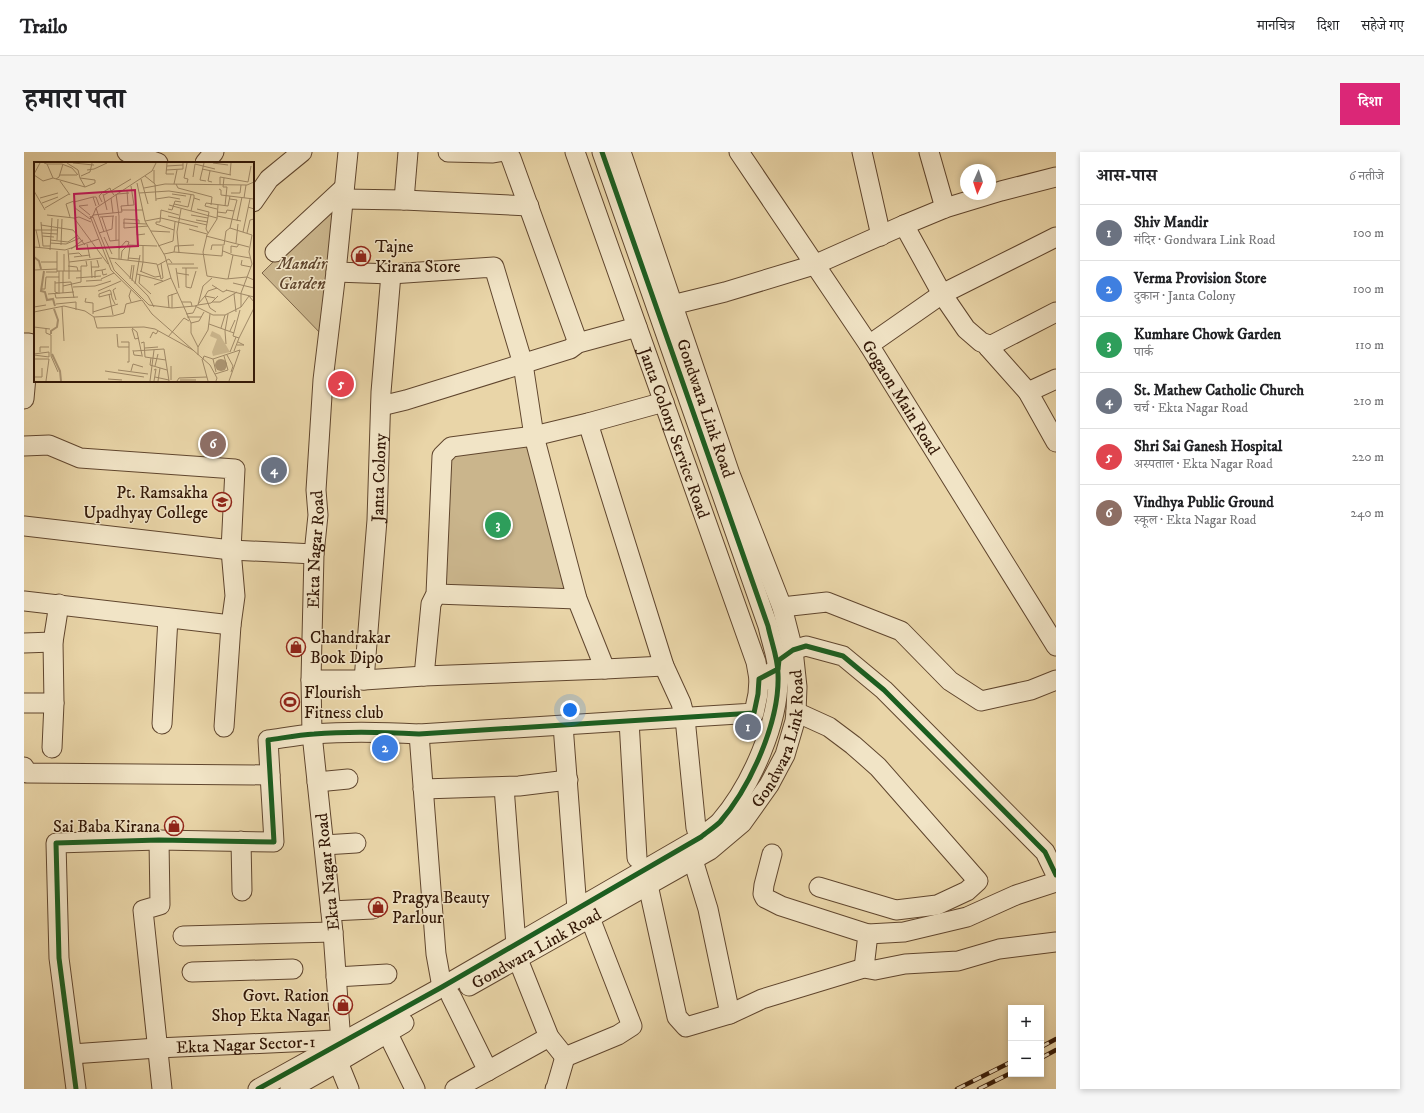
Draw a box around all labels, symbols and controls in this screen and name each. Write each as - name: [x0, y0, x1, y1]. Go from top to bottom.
- text: Trailo: [20, 16, 67, 39]
- text: मानचित्र: [1257, 17, 1295, 35]
- text: दिशा: [1317, 17, 1339, 35]
- text: सहेजे गए: [1361, 17, 1404, 35]
- text: हमारा पता: [24, 82, 125, 117]
- button: दिशा: [1340, 83, 1400, 125]
- inset map: [34, 162, 254, 382]
- north arrow: [960, 164, 996, 200]
- text: आस-पास: [1096, 165, 1157, 187]
- text: 6 नतीजे: [1349, 168, 1384, 184]
- text: Shiv Mandir: [1134, 213, 1208, 232]
- text: 1: [1107, 225, 1111, 241]
- text: 100 m: [1353, 225, 1384, 241]
- text: मंदिर · Gondwara Link Road: [1134, 232, 1275, 248]
- place label: Tajne Kirana Store: [375, 236, 461, 278]
- shop icon: Tajne Kirana Store: [350, 245, 372, 267]
- park label: Mandir Garden: [276, 253, 329, 295]
- text: Verma Provision Store: [1134, 269, 1266, 288]
- text: 2: [1106, 281, 1112, 297]
- text: 100 m: [1353, 281, 1384, 297]
- text: दुकान · Janta Colony: [1134, 288, 1235, 304]
- text: Kumhare Chowk Garden: [1134, 325, 1281, 344]
- street label: Gondwara Link Road: [671, 336, 739, 481]
- street label: Gogaon Main Road: [856, 336, 945, 460]
- text: 3: [1107, 337, 1111, 353]
- text: 110 m: [1355, 337, 1384, 353]
- street label: Janta Colony Service Road: [633, 343, 714, 522]
- text: पार्क: [1134, 344, 1153, 360]
- pin: 5: [328, 369, 354, 399]
- text: St. Mathew Catholic Church: [1134, 381, 1304, 400]
- text: 4: [1105, 393, 1113, 409]
- text: 210 m: [1353, 393, 1384, 409]
- text: चर्च · Ekta Nagar Road: [1134, 400, 1248, 416]
- pin: 6: [200, 429, 226, 459]
- street label: Janta Colony: [367, 432, 392, 524]
- text: Shri Sai Ganesh Hospital: [1134, 437, 1282, 456]
- text: 5: [1106, 449, 1112, 465]
- text: 220 m: [1352, 449, 1384, 465]
- pin: 4: [261, 455, 287, 485]
- text: अस्पताल · Ekta Nagar Road: [1134, 456, 1273, 472]
- place label: Pt. Ramsakha Upadhyay College: [83, 482, 209, 524]
- street label: Ekta Nagar Road: [303, 489, 330, 609]
- school or university icon: Pt. Ramsakha Upadhyay College: [211, 491, 233, 513]
- text: Vindhya Public Ground: [1134, 493, 1274, 512]
- text: 6: [1106, 505, 1112, 521]
- text: 240 m: [1351, 505, 1384, 521]
- pin: 3: [485, 510, 511, 540]
- text: स्कूल · Ekta Nagar Road: [1134, 512, 1256, 528]
- place label: Chandrakar Book Dipo: [310, 627, 391, 669]
- shop icon: Chandrakar Book Dipo: [285, 636, 307, 658]
- street label: Gondwara Link Road: [746, 668, 809, 812]
- place label: Flourish Fitness club: [304, 682, 384, 724]
- sports icon: Flourish Fitness club: [279, 691, 301, 713]
- your location: [560, 700, 580, 720]
- pin: 1: [735, 712, 761, 742]
- pin: 2: [372, 733, 398, 763]
- street label: Ekta Nagar Road: [311, 811, 345, 932]
- shop icon: Sai Baba Kirana: [163, 815, 185, 837]
- place label: Sai Baba Kirana: [53, 816, 161, 838]
- place label: Pragya Beauty Parlour: [392, 887, 490, 929]
- shop icon: Pragya Beauty Parlour: [367, 896, 389, 918]
- street label: Gondwara Link Road: [468, 903, 606, 994]
- place label: Govt. Ration Shop Ekta Nagar: [212, 985, 330, 1027]
- shop icon: Govt. Ration Shop Ekta Nagar: [332, 994, 354, 1016]
- map controls: [1008, 1005, 1044, 1077]
- button: +: [1008, 1005, 1044, 1041]
- street label: Ekta Nagar Sector-1: [176, 1031, 316, 1059]
- button: −: [1008, 1041, 1044, 1077]

